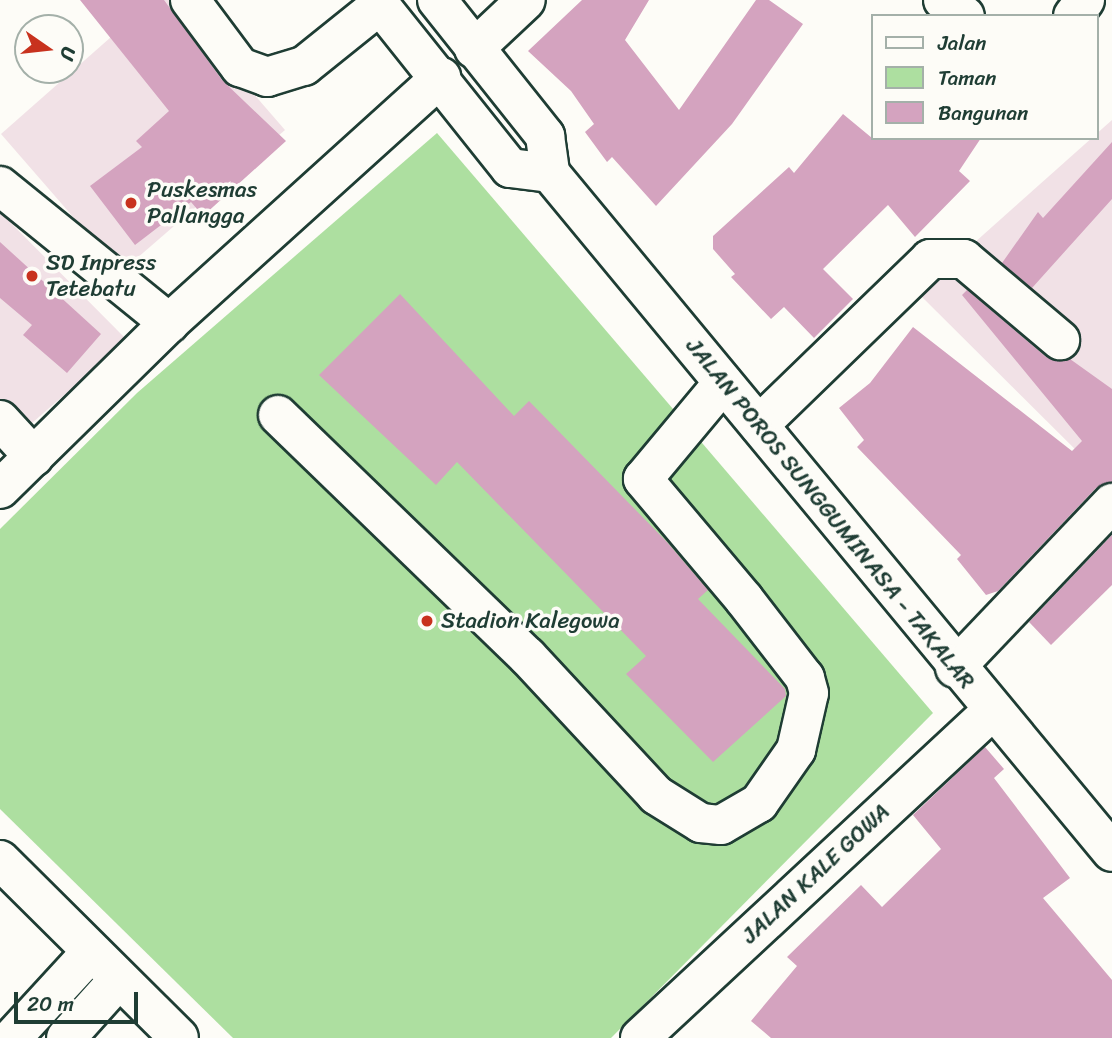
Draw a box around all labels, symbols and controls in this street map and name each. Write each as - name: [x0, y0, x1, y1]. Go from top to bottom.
- north arrow: [14, 14, 84, 84]
- legend: [870, 14, 1098, 140]
- text: Jalan: [938, 24, 986, 62]
- text: U: [50, 44, 85, 64]
- text: Taman: [938, 59, 996, 97]
- text: Bangunan: [938, 94, 1028, 132]
- place label: Puskesmas Pallangga: [147, 176, 257, 230]
- marker: Puskesmas Pallangga: [121, 193, 141, 213]
- place label: SD Inpress Tetebatu: [46, 249, 156, 303]
- marker: SD Inpress Tetebatu: [24, 268, 40, 284]
- street label: JALAN POROS SUNGGUMINASA - TAKALAR: [680, 333, 980, 695]
- place label: Stadion Kalegowa: [441, 607, 620, 635]
- marker: Stadion Kalegowa: [419, 613, 435, 629]
- street label: JALAN KALE GOWA: [736, 798, 896, 950]
- scale bar: [18, 978, 142, 1022]
- text: 20 m: [27, 985, 74, 1023]

